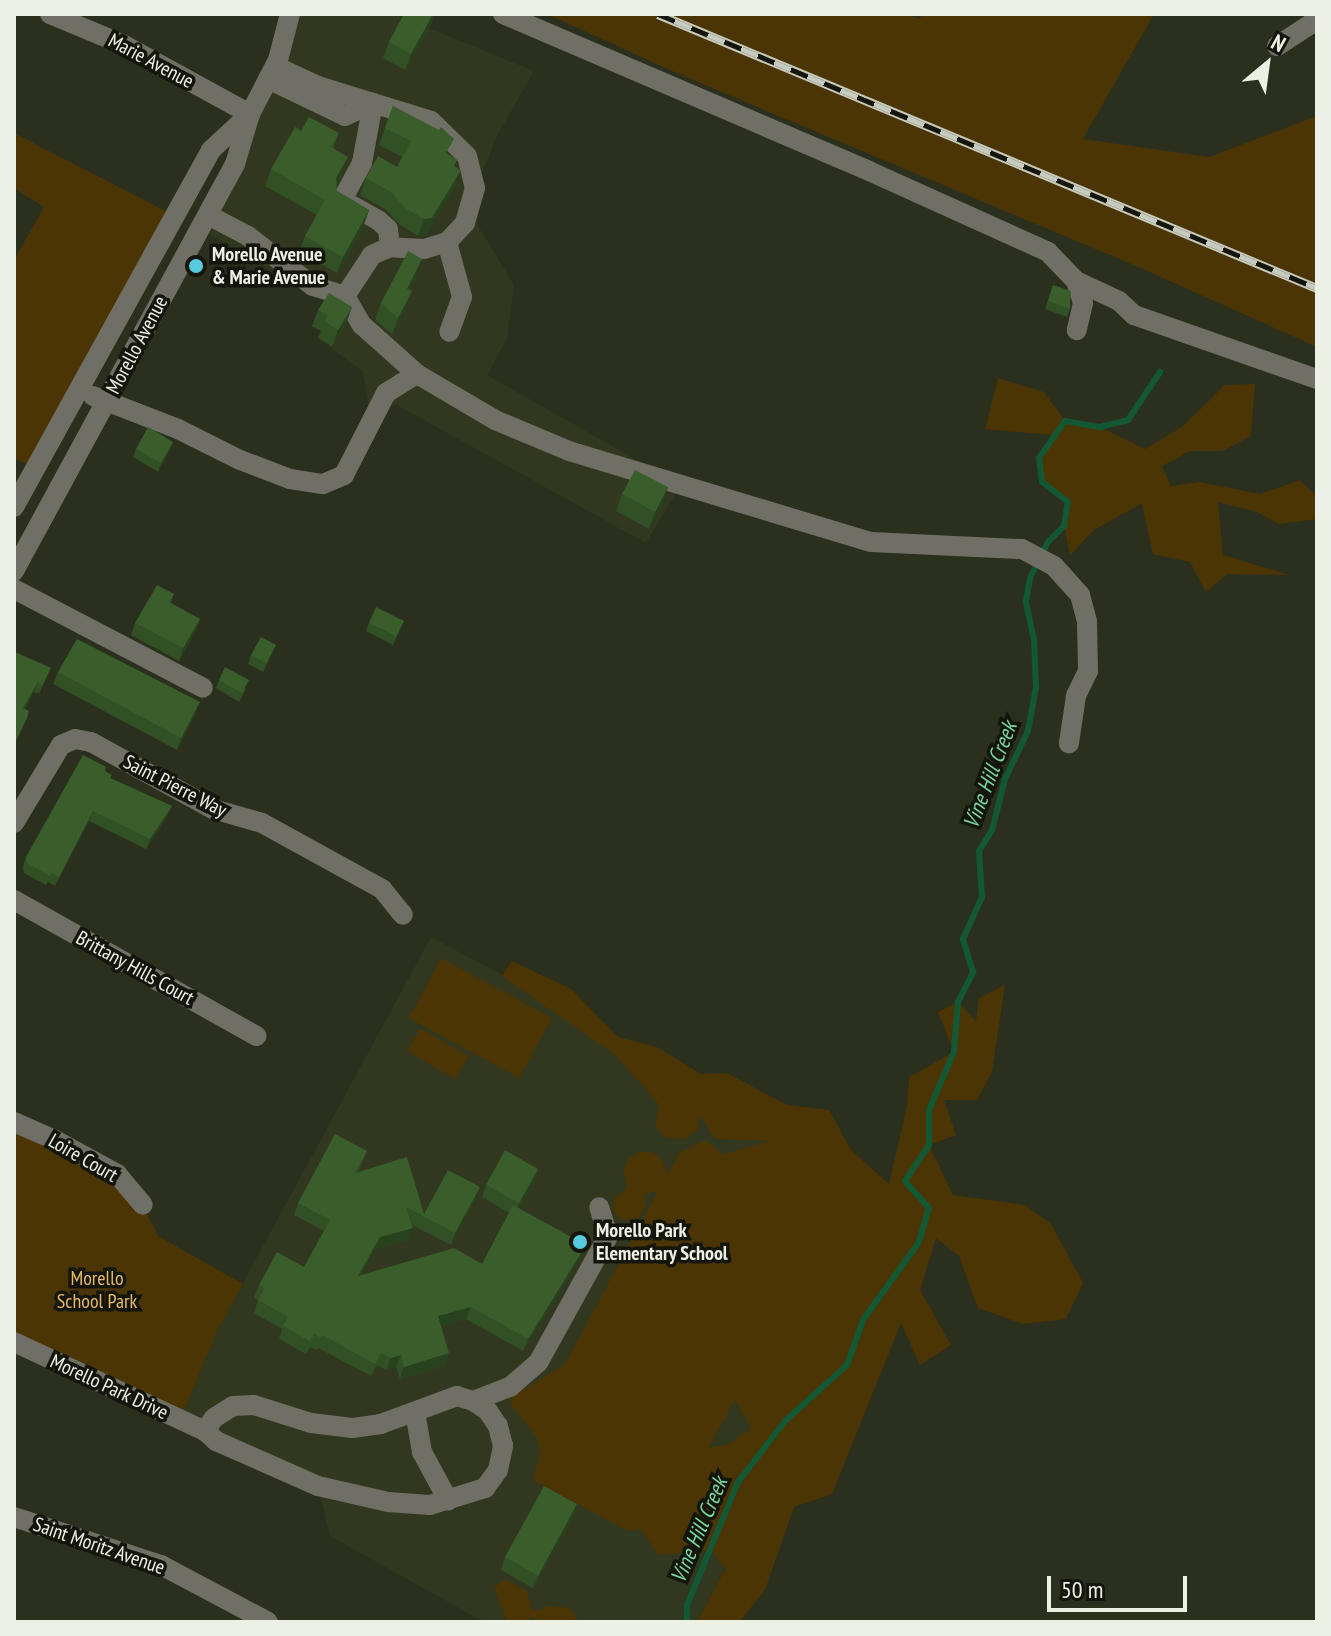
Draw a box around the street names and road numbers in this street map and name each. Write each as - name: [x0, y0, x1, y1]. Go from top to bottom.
- street label: Marie Avenue: [104, 28, 198, 94]
- street label: Morello Avenue: [101, 292, 173, 398]
- street label: Saint Pierre Way: [119, 750, 231, 822]
- street label: Brittany Hills Court: [72, 926, 198, 1010]
- street label: Loire Court: [44, 1129, 122, 1187]
- street label: Morello Park Drive: [46, 1349, 172, 1425]
- street label: Saint Moritz Avenue: [30, 1512, 168, 1580]

